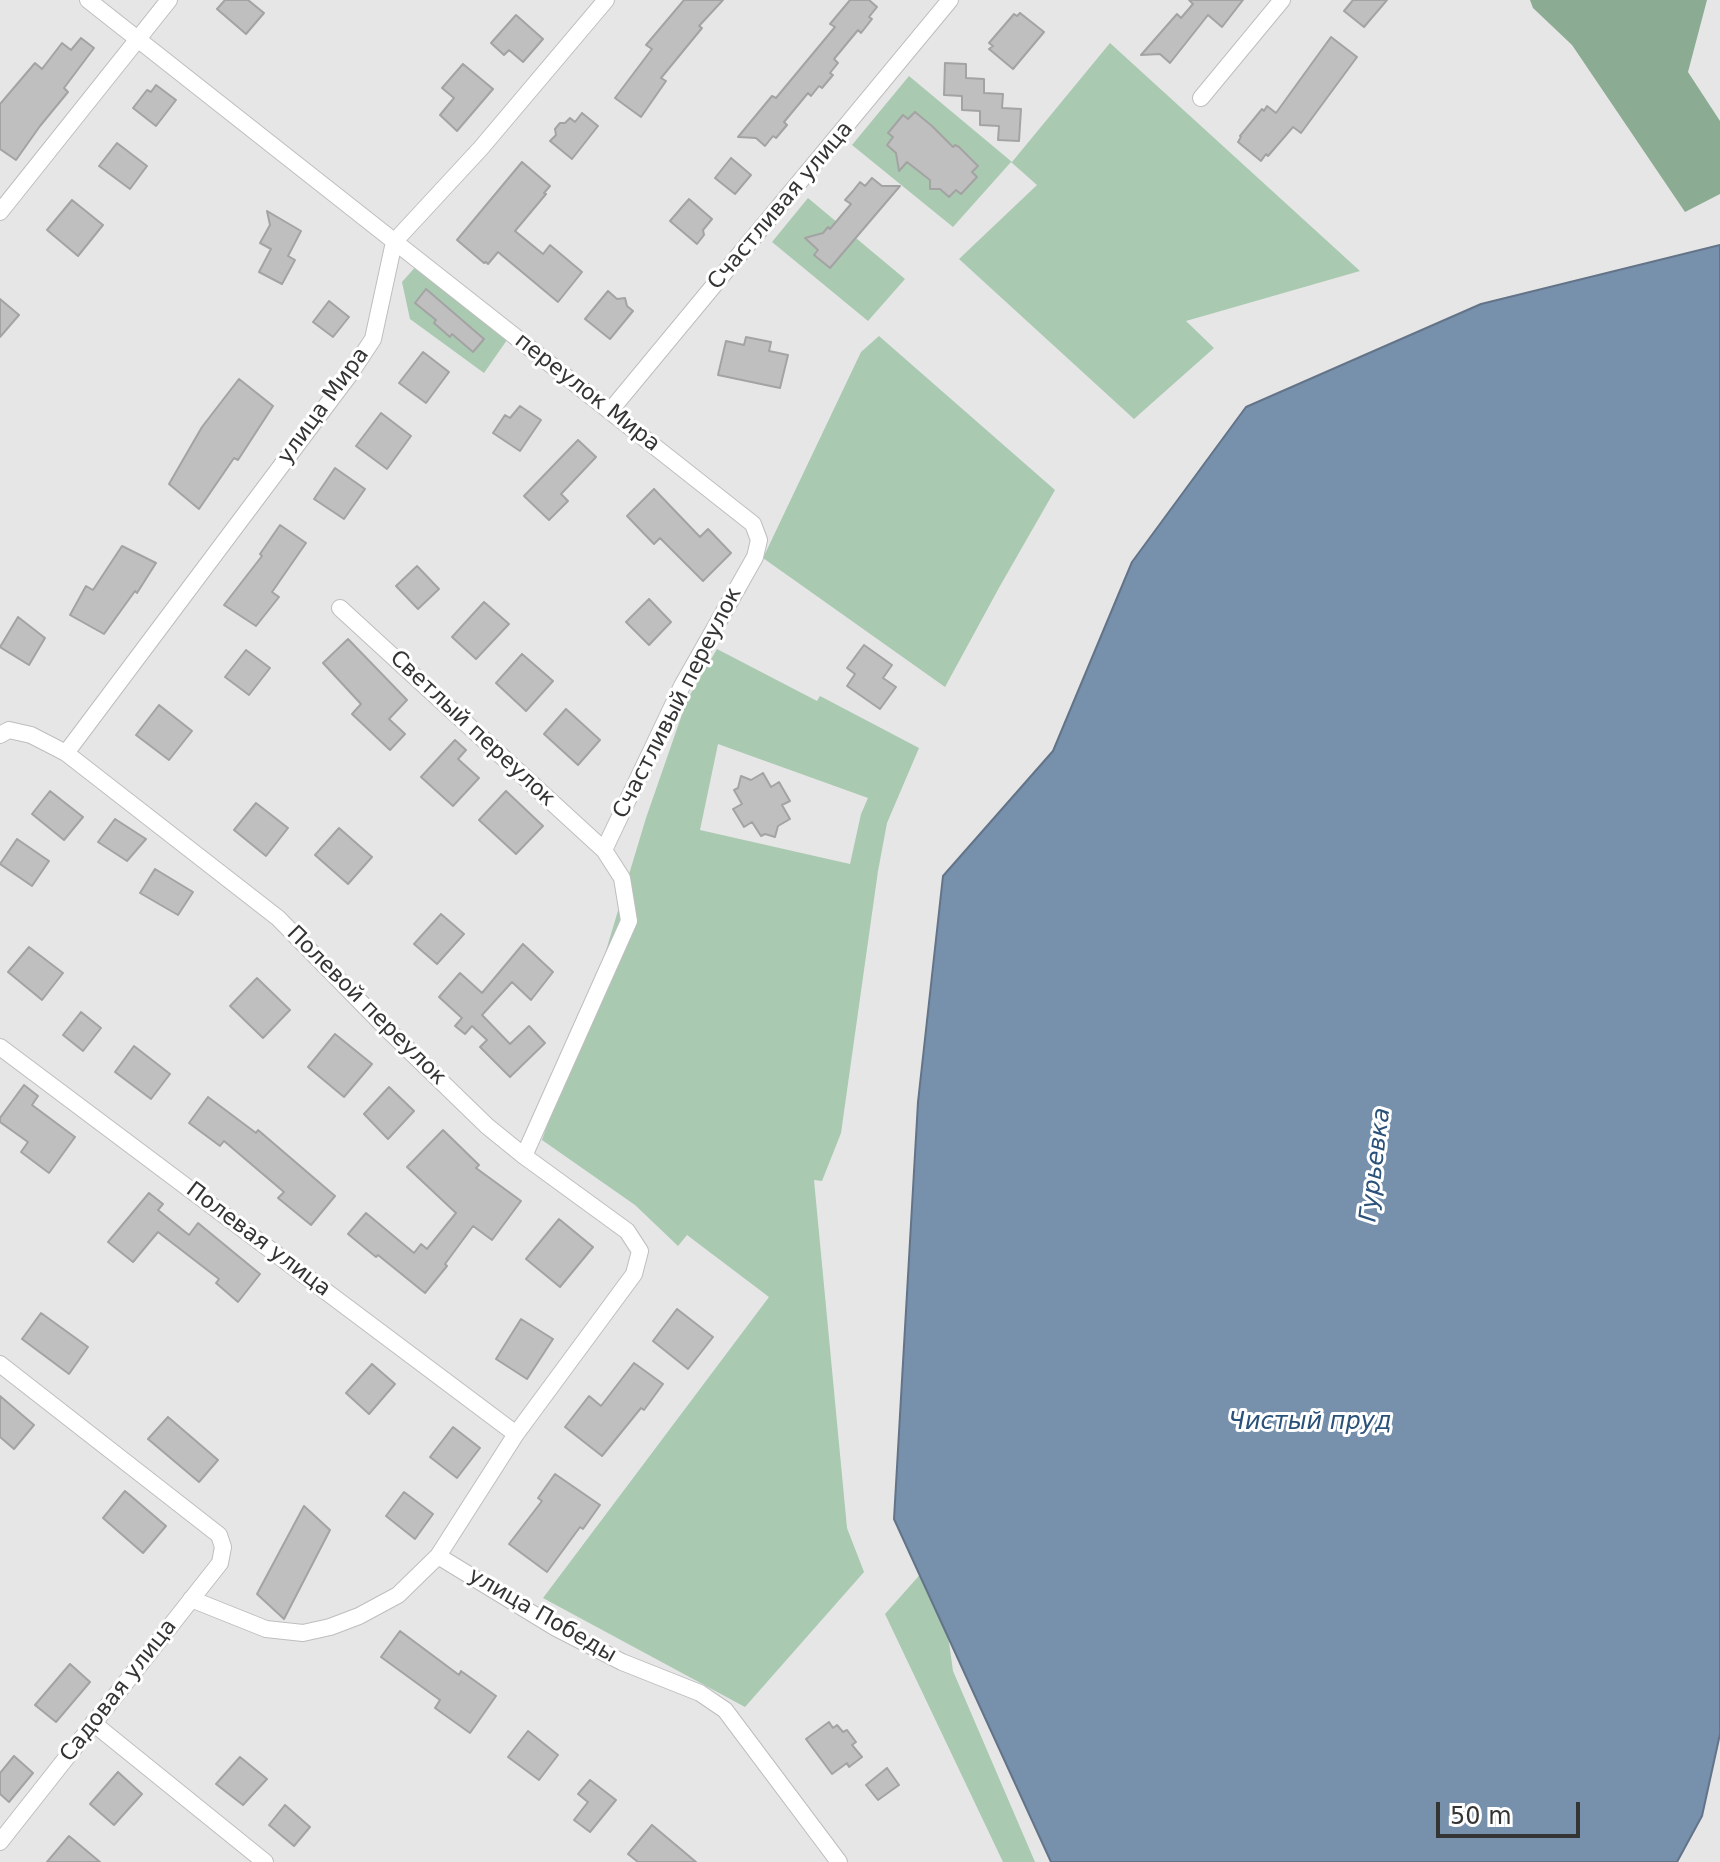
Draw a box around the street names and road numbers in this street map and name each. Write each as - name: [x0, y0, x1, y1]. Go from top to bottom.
- street label: Счастливая улица: [703, 116, 859, 296]
- street label: переулок Мира: [509, 328, 665, 458]
- street label: улица Мира: [273, 343, 375, 469]
- street label: Счастливый переулок: [608, 583, 748, 823]
- street label: Светлый переулок: [384, 645, 560, 813]
- street label: Полевой переулок: [281, 921, 451, 1091]
- street label: Полевая улица: [181, 1177, 335, 1303]
- street label: улица Победы: [463, 1563, 621, 1669]
- street label: Садовая улица: [55, 1614, 183, 1768]

